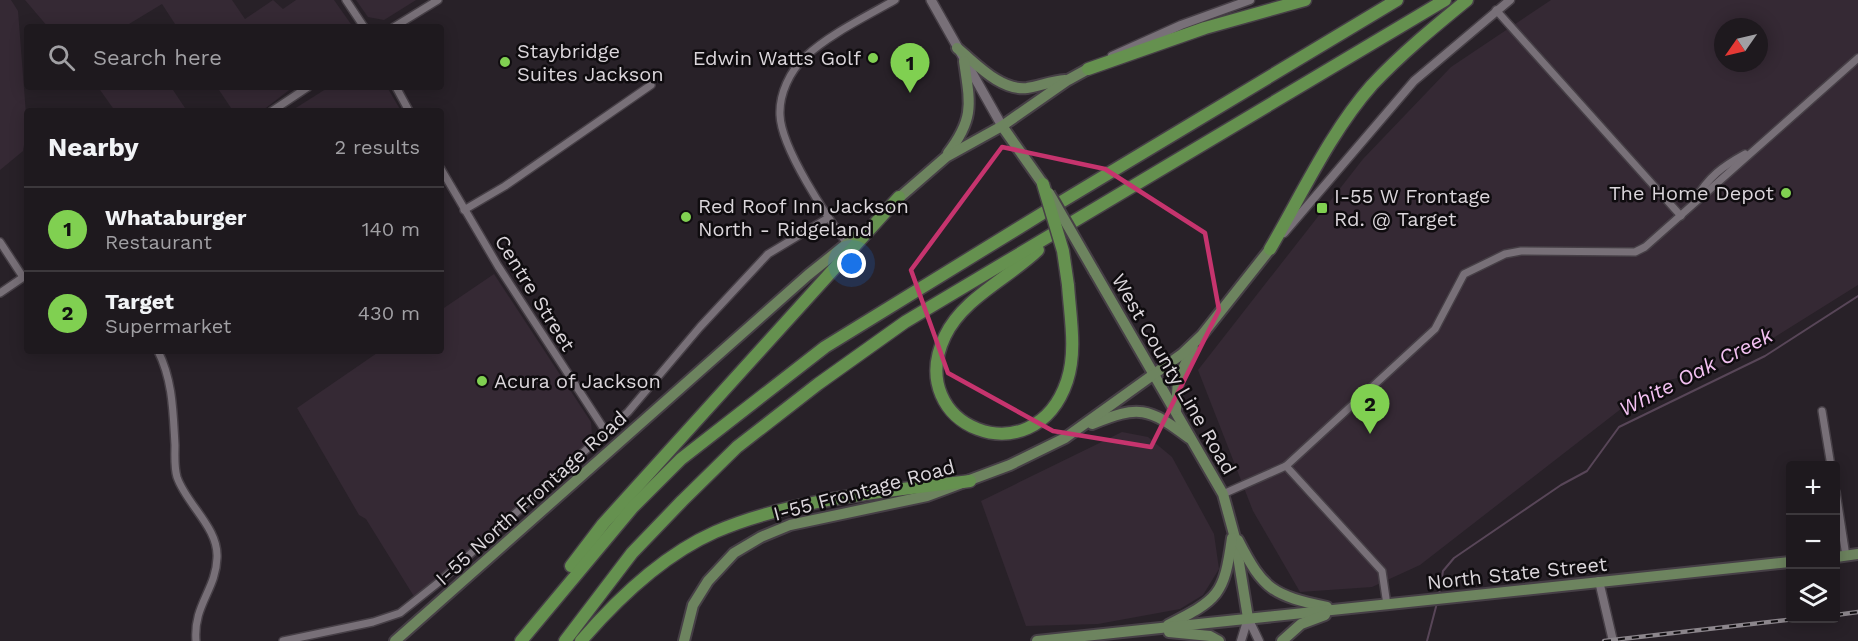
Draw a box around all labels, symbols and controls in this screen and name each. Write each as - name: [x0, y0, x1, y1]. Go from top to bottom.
- north arrow: [1714, 18, 1768, 72]
- search box: [24, 24, 444, 90]
- place label: Staybridge Suites Jackson: [517, 39, 664, 86]
- icon: search: [45, 41, 78, 74]
- pin: 1: [890, 44, 930, 93]
- text: Search here: [93, 45, 222, 70]
- place label: Edwin Watts Golf: [693, 46, 861, 70]
- marker: Edwin Watts Golf: [866, 51, 880, 65]
- marker: Staybridge Suites Jackson: [498, 55, 512, 69]
- text: Nearby: [48, 132, 139, 162]
- text: 2 results: [335, 135, 420, 159]
- place label: The Home Depot: [1609, 181, 1775, 205]
- place label: I-55 W Frontage Rd. @ Target: [1334, 184, 1491, 231]
- marker: The Home Depot: [1779, 186, 1793, 200]
- place label: Red Roof Inn Jackson North - Ridgeland: [698, 194, 909, 241]
- marker: I-55 W Frontage Rd. @ Target: [1315, 201, 1329, 215]
- text: Whataburger: [105, 205, 247, 230]
- marker: Red Roof Inn Jackson North - Ridgeland: [679, 210, 693, 224]
- text: 1: [63, 217, 72, 241]
- text: 140 m: [362, 217, 420, 241]
- text: Restaurant: [105, 230, 212, 254]
- street label: Centre Street: [490, 231, 581, 356]
- your location: [837, 249, 866, 278]
- street label: West County Line Road: [1107, 269, 1241, 479]
- text: Target: [105, 289, 174, 314]
- text: 2: [62, 301, 73, 325]
- text: 430 m: [358, 301, 420, 325]
- text: Supermarket: [105, 314, 231, 338]
- water label: White Oak Creek: [1615, 322, 1777, 421]
- place label: Acura of Jackson: [494, 369, 661, 393]
- marker: Acura of Jackson: [475, 374, 489, 388]
- pin: 2: [1350, 384, 1390, 434]
- street label: I-55 North Frontage Road: [430, 406, 632, 590]
- street label: I-55 Frontage Road: [770, 454, 958, 526]
- map controls: [1786, 461, 1840, 623]
- button: +: [1786, 461, 1840, 515]
- button: −: [1786, 515, 1840, 569]
- street label: North State Street: [1426, 552, 1609, 594]
- button: layers: [1786, 569, 1840, 623]

